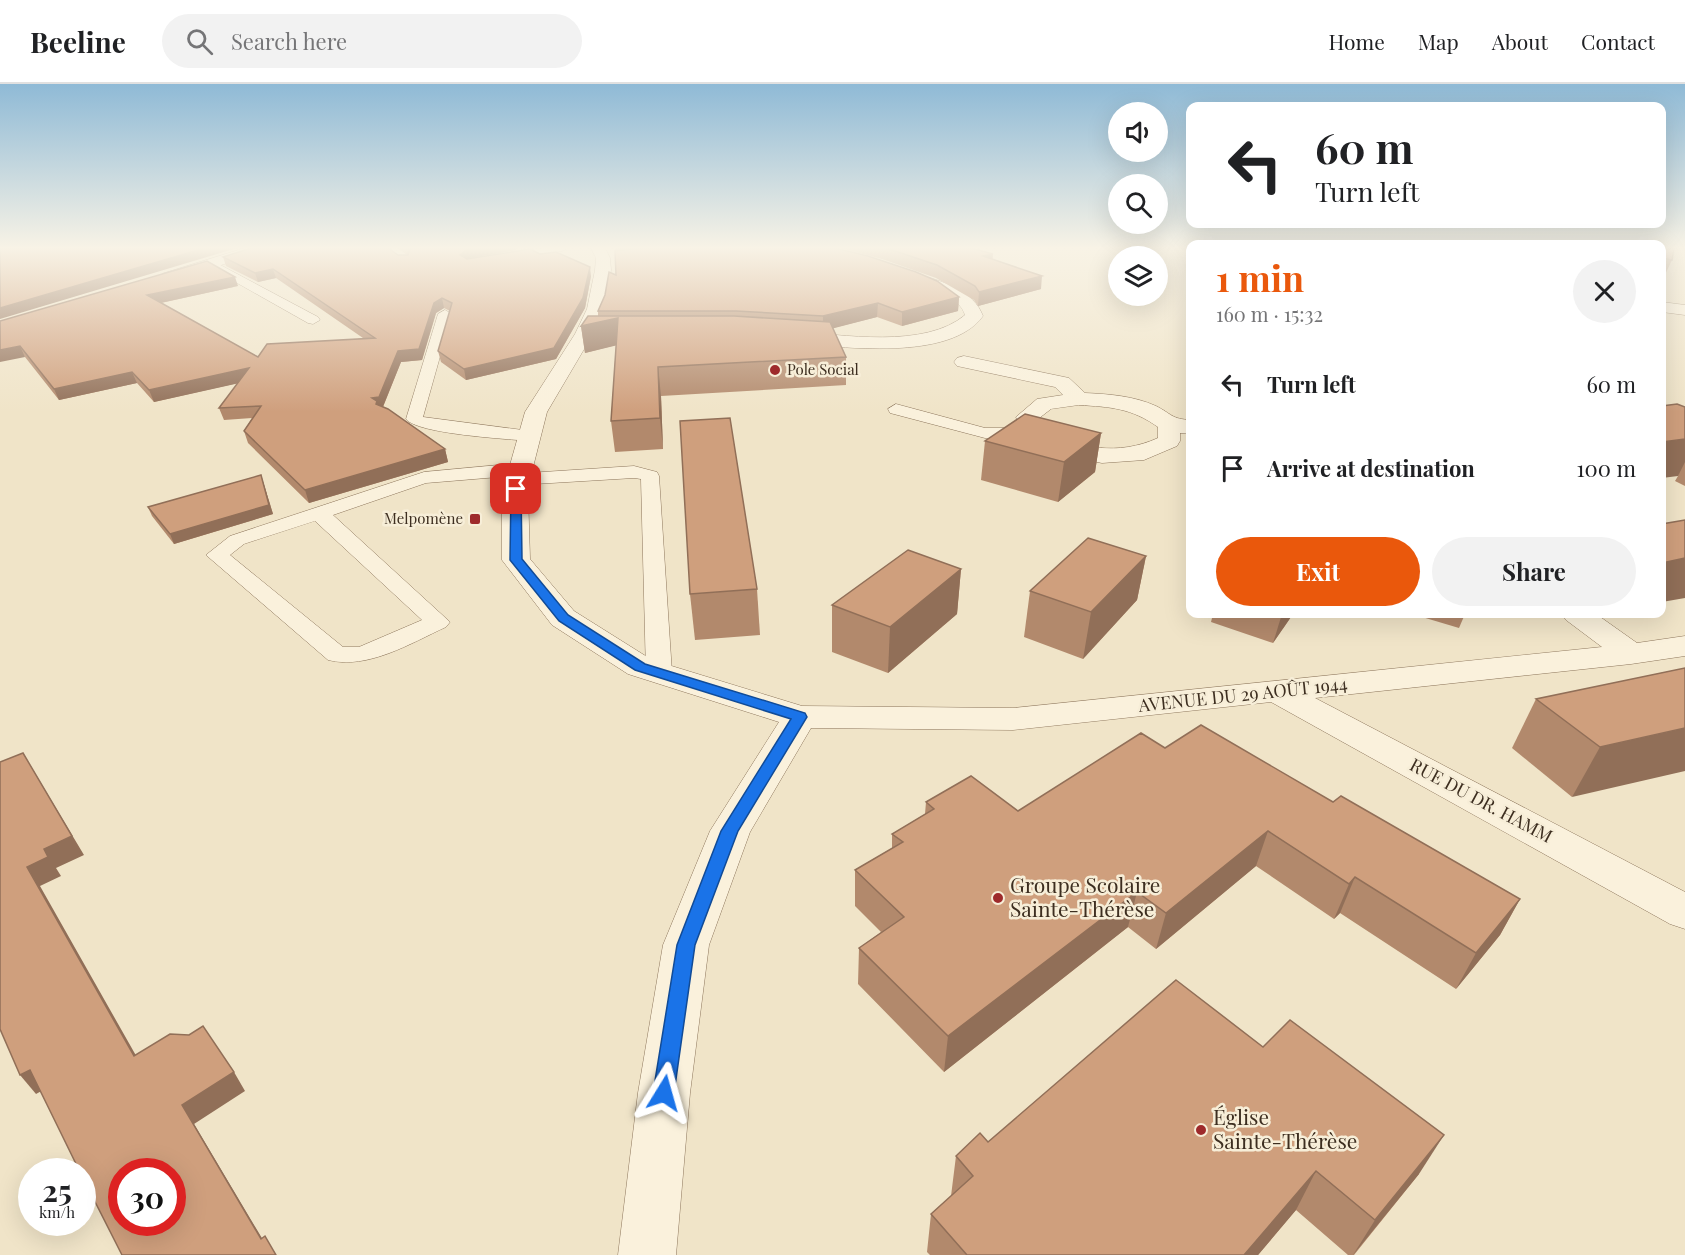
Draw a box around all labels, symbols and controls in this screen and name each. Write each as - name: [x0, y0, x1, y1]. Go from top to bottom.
- search box: [162, 14, 582, 68]
- text: Beeline: [30, 23, 126, 60]
- icon: search: [183, 25, 216, 58]
- text: Search here: [231, 26, 347, 56]
- text: Home: [1329, 27, 1385, 55]
- text: Map: [1418, 27, 1459, 55]
- text: About: [1492, 27, 1548, 55]
- text: Contact: [1581, 27, 1655, 55]
- map controls: [1108, 102, 1168, 306]
- button: sound: [1108, 102, 1168, 162]
- text: 60 m: [1315, 119, 1413, 175]
- icon: left: [1216, 126, 1294, 204]
- text: Turn left: [1315, 173, 1419, 209]
- button: search: [1108, 174, 1168, 234]
- button: layers: [1108, 246, 1168, 306]
- text: 1 min: [1216, 253, 1304, 301]
- button: close: [1573, 260, 1636, 323]
- text: 160 m · 15:32: [1216, 300, 1323, 327]
- place label: Pole Social: [787, 359, 859, 379]
- marker: Pole Social: [768, 363, 782, 377]
- icon: left: [1216, 368, 1249, 401]
- text: Turn left: [1267, 369, 1356, 399]
- text: 60 m: [1586, 369, 1636, 399]
- icon: arrive: [1216, 452, 1249, 485]
- text: Arrive at destination: [1267, 453, 1475, 483]
- text: 100 m: [1576, 453, 1636, 483]
- pin: [490, 463, 541, 514]
- icon: arrive: [499, 472, 532, 505]
- place label: Melpomène: [384, 508, 463, 528]
- marker: Melpomène: [468, 512, 482, 526]
- button: Exit: [1216, 537, 1420, 606]
- button: Share: [1432, 537, 1636, 606]
- street label: AVENUE DU 29 AOÛT 1944: [1136, 671, 1349, 717]
- street label: RUE DU DR. HAMM: [1406, 752, 1557, 848]
- place label: Groupe Scolaire Sainte-Thérèse: [1010, 870, 1160, 922]
- marker: Groupe Scolaire Sainte-Thérèse: [991, 891, 1005, 905]
- position arrow: [632, 1061, 696, 1125]
- place label: Église Sainte-Thérèse: [1213, 1102, 1357, 1154]
- marker: Église Sainte-Thérèse: [1194, 1123, 1208, 1137]
- speed limit sign: 30: [108, 1158, 186, 1236]
- text: 25: [42, 1170, 72, 1210]
- text: km/h: [39, 1202, 75, 1222]

